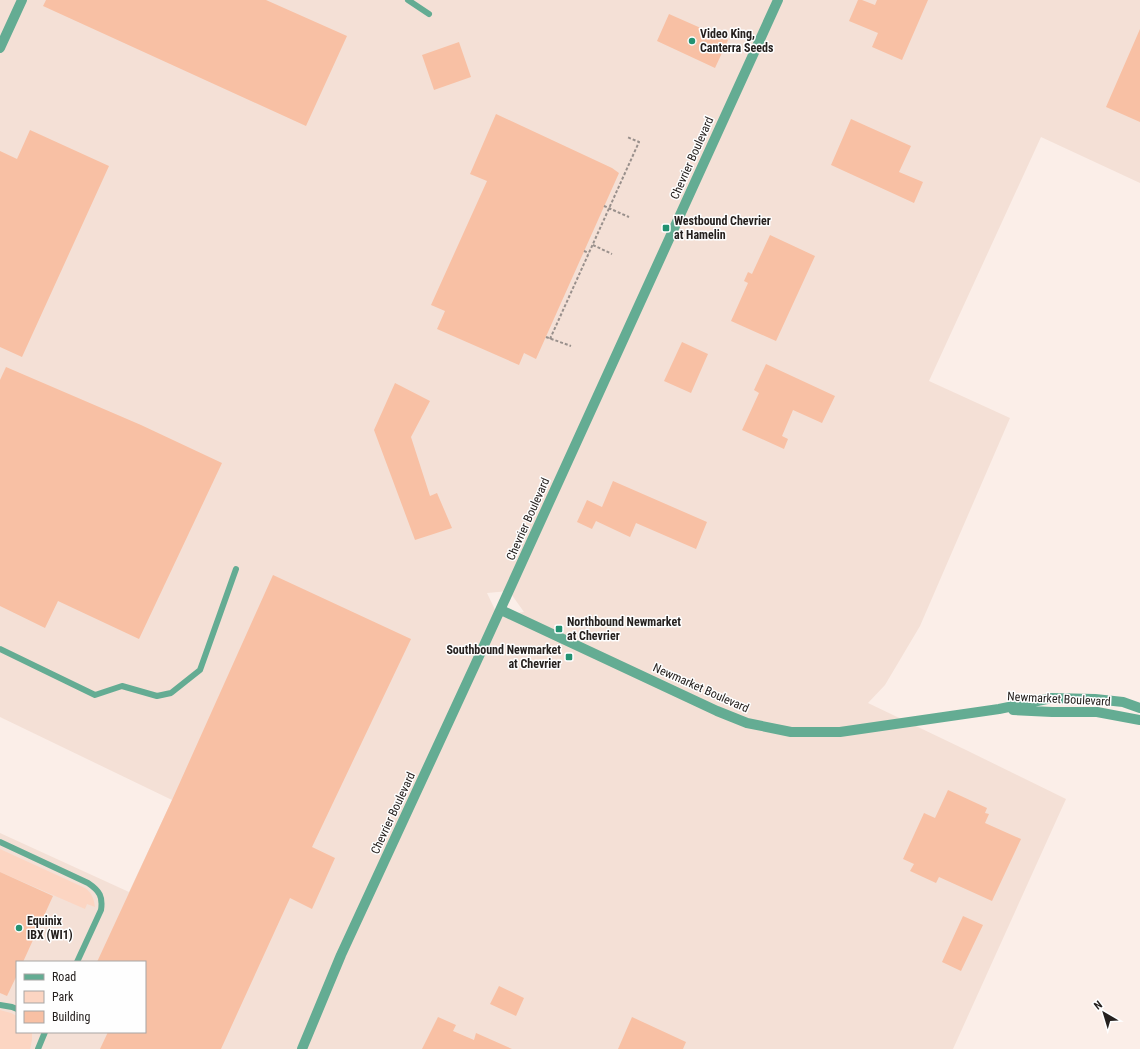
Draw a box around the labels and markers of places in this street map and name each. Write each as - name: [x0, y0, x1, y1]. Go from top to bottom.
- place label: Video King, Canterra Seeds: [700, 27, 774, 55]
- marker: Video King, Canterra Seeds: [687, 36, 697, 46]
- place label: Westbound Chevrier at Hamelin: [674, 214, 771, 242]
- marker: Westbound Chevrier at Hamelin: [661, 223, 671, 233]
- place label: Northbound Newmarket at Chevrier: [567, 615, 681, 643]
- marker: Northbound Newmarket at Chevrier: [554, 624, 564, 634]
- place label: Southbound Newmarket at Chevrier: [446, 643, 561, 671]
- marker: Southbound Newmarket at Chevrier: [564, 652, 574, 662]
- place label: Equinix IBX (WI1): [27, 914, 73, 942]
- marker: Equinix IBX (WI1): [14, 923, 24, 933]

